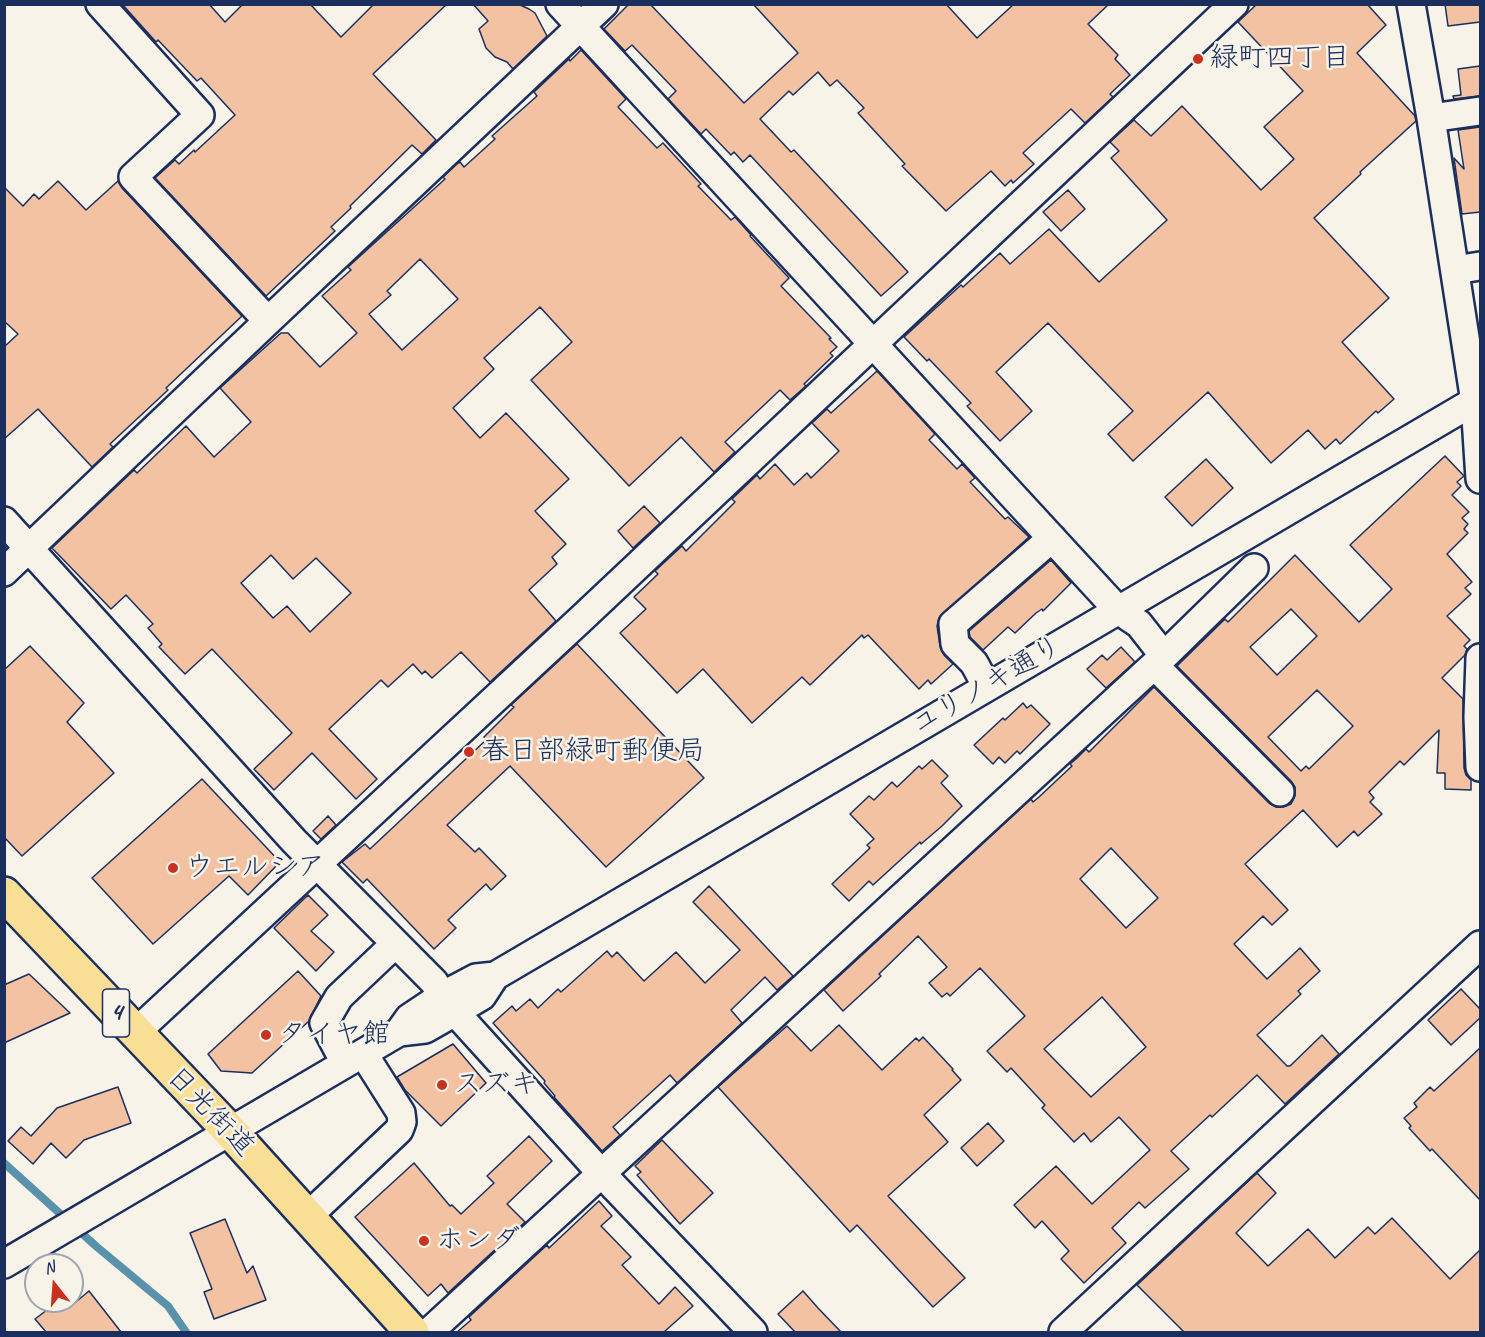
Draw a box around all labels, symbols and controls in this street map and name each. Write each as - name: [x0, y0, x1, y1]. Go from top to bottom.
- place label: 緑町四丁目: [1210, 42, 1350, 76]
- marker: 緑町四丁目: [1191, 52, 1205, 66]
- street label: ユリノキ通り: [906, 629, 1068, 743]
- place label: 春日部緑町郵便局: [481, 735, 705, 769]
- marker: 春日部緑町郵便局: [462, 745, 476, 759]
- place label: ウエルシア: [185, 851, 325, 885]
- marker: ウエルシア: [166, 861, 180, 875]
- road number: 4: [102, 989, 130, 1037]
- place label: タイヤ館: [278, 1018, 390, 1052]
- marker: タイヤ館: [259, 1028, 273, 1042]
- street label: 日光街道: [159, 1060, 261, 1164]
- place label: スズキ: [454, 1068, 538, 1102]
- marker: スズキ: [435, 1078, 449, 1092]
- place label: ホンダ: [436, 1224, 520, 1258]
- marker: ホンダ: [417, 1234, 431, 1248]
- north arrow: [24, 1253, 84, 1313]
- text: N: [42, 1257, 57, 1279]

